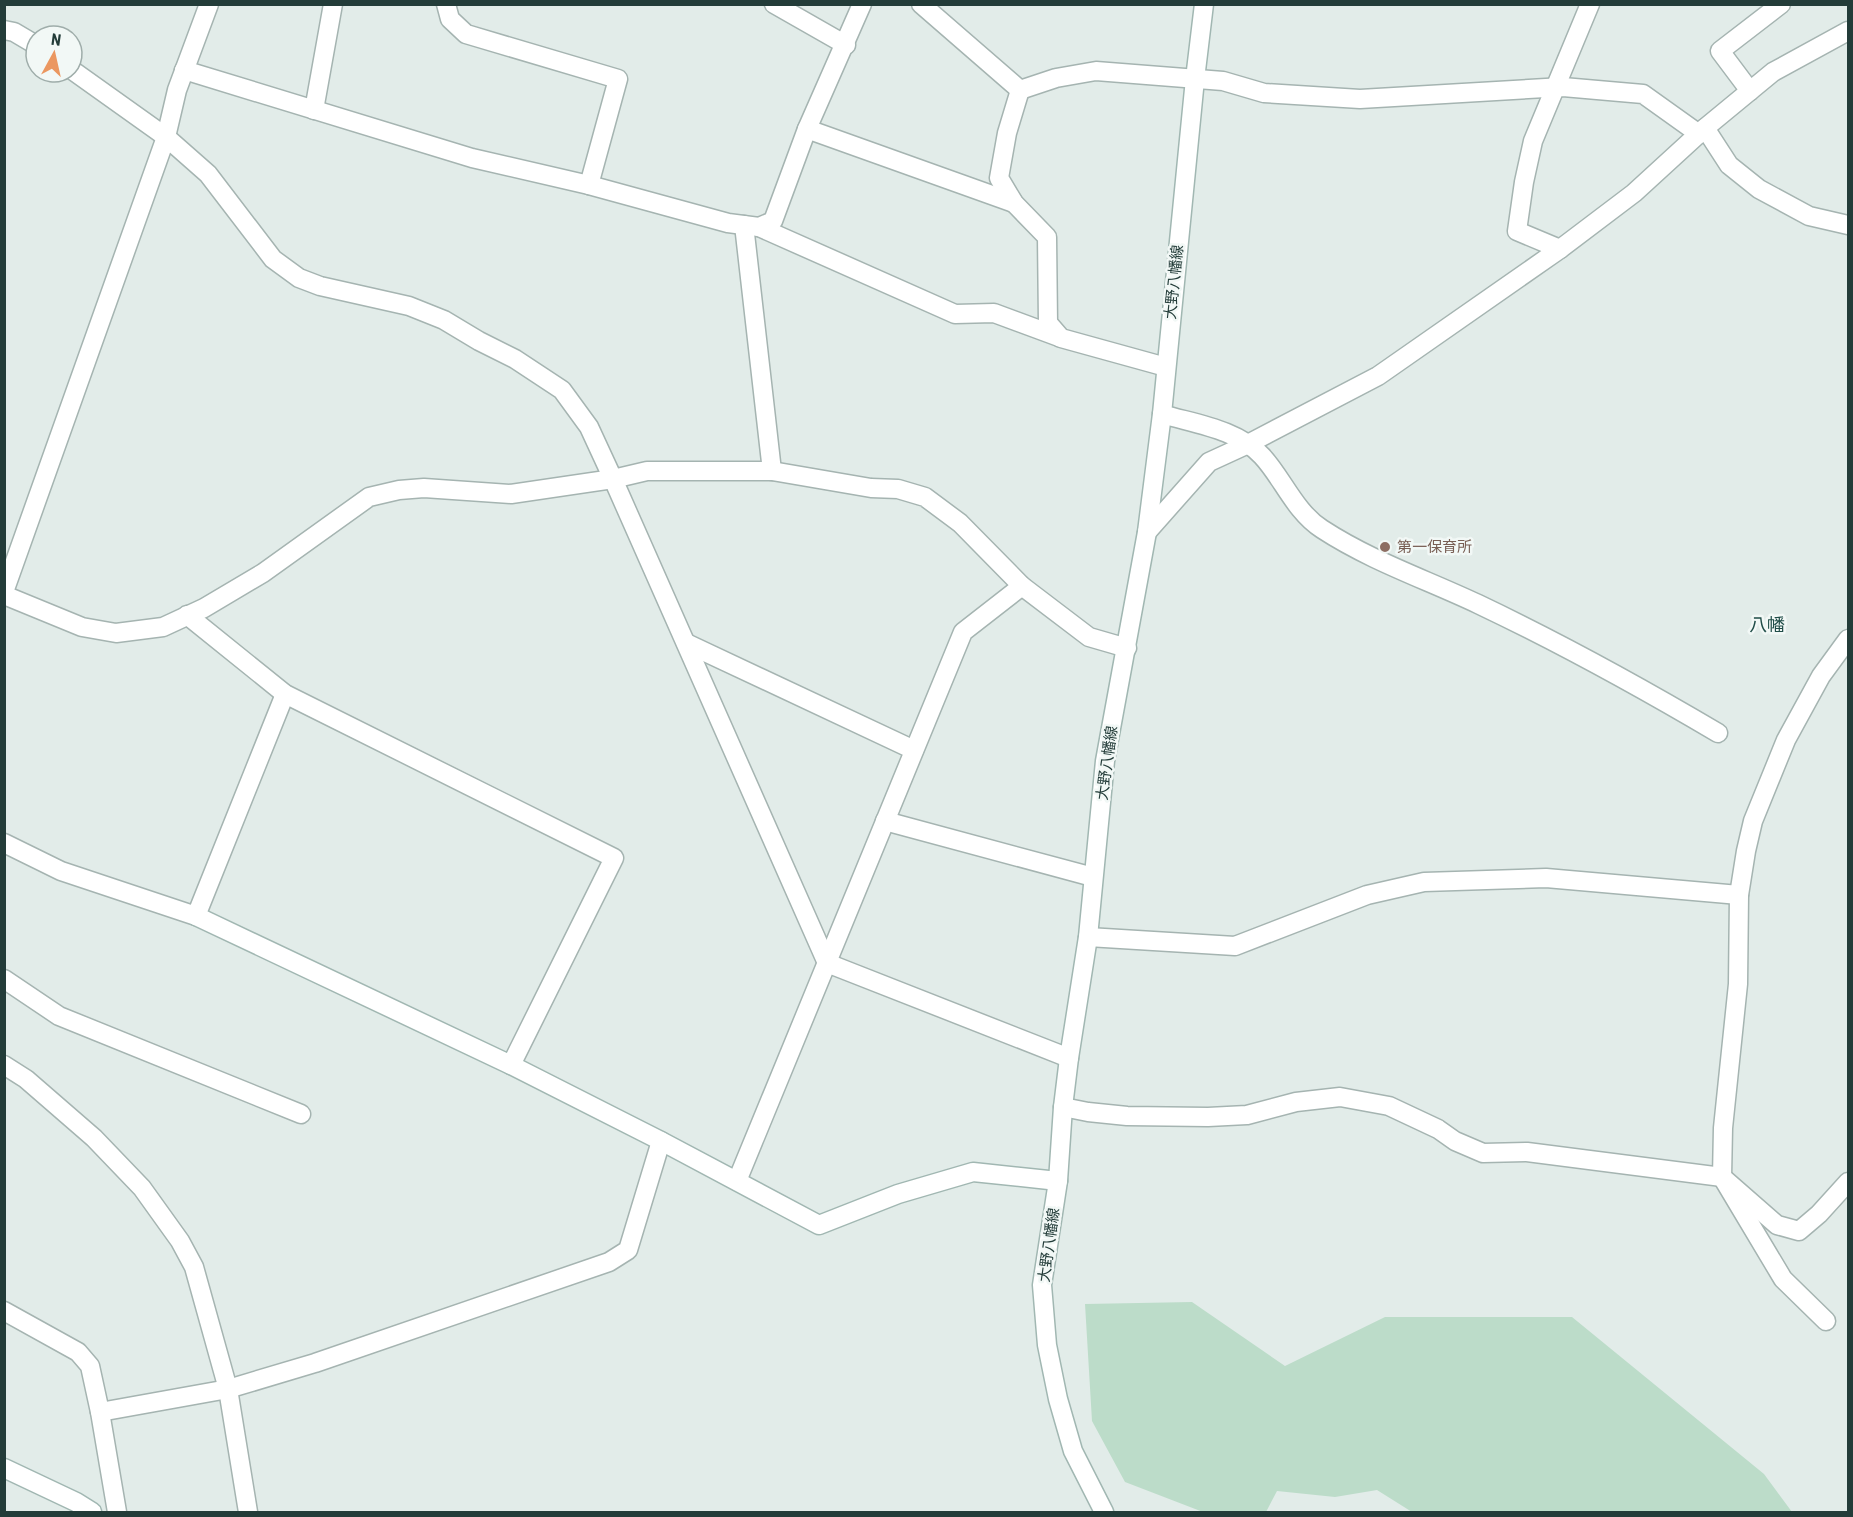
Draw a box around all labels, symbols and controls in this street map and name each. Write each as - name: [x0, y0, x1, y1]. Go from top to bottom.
- north arrow: [24, 24, 84, 84]
- text: N: [50, 30, 62, 50]
- street label: 大野八幡線: [1161, 244, 1187, 320]
- place label: 第一保育所: [1397, 538, 1472, 556]
- marker: 第一保育所: [1378, 540, 1392, 554]
- district label: 八幡: [1749, 614, 1785, 635]
- street label: 大野八幡線: [1093, 725, 1121, 801]
- street label: 大野八幡線: [1035, 1207, 1063, 1283]

